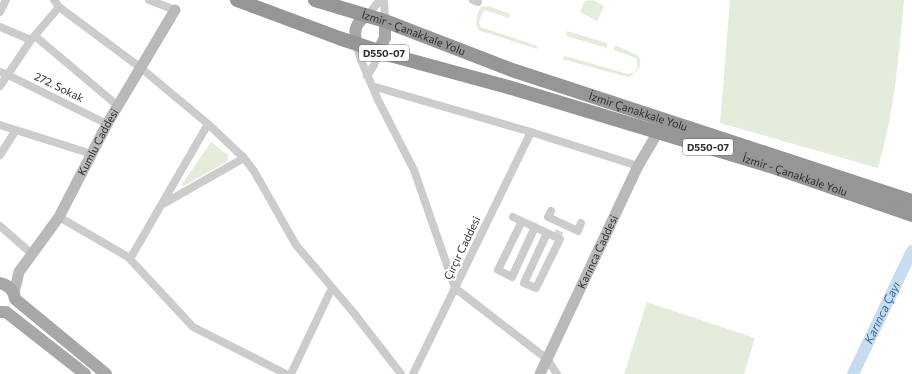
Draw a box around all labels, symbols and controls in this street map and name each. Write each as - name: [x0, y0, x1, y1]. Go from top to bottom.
- street label: İzmir - Çanakkale Yolu: [360, 6, 468, 57]
- road number: D550-07: [359, 45, 409, 61]
- street label: 272. Sokak: [32, 69, 86, 104]
- street label: İzmir Çanakkale Yolu: [587, 88, 689, 133]
- street label: Kumlu Caddesi: [75, 106, 121, 178]
- road number: D550-07: [683, 139, 733, 155]
- street label: İzmir - Çanakkale Yolu: [741, 150, 849, 198]
- street label: Karınca Caddesi: [574, 213, 620, 290]
- street label: Çırçır Caddesi: [441, 214, 483, 282]
- water label: Karınca Çayı: [861, 279, 902, 346]

